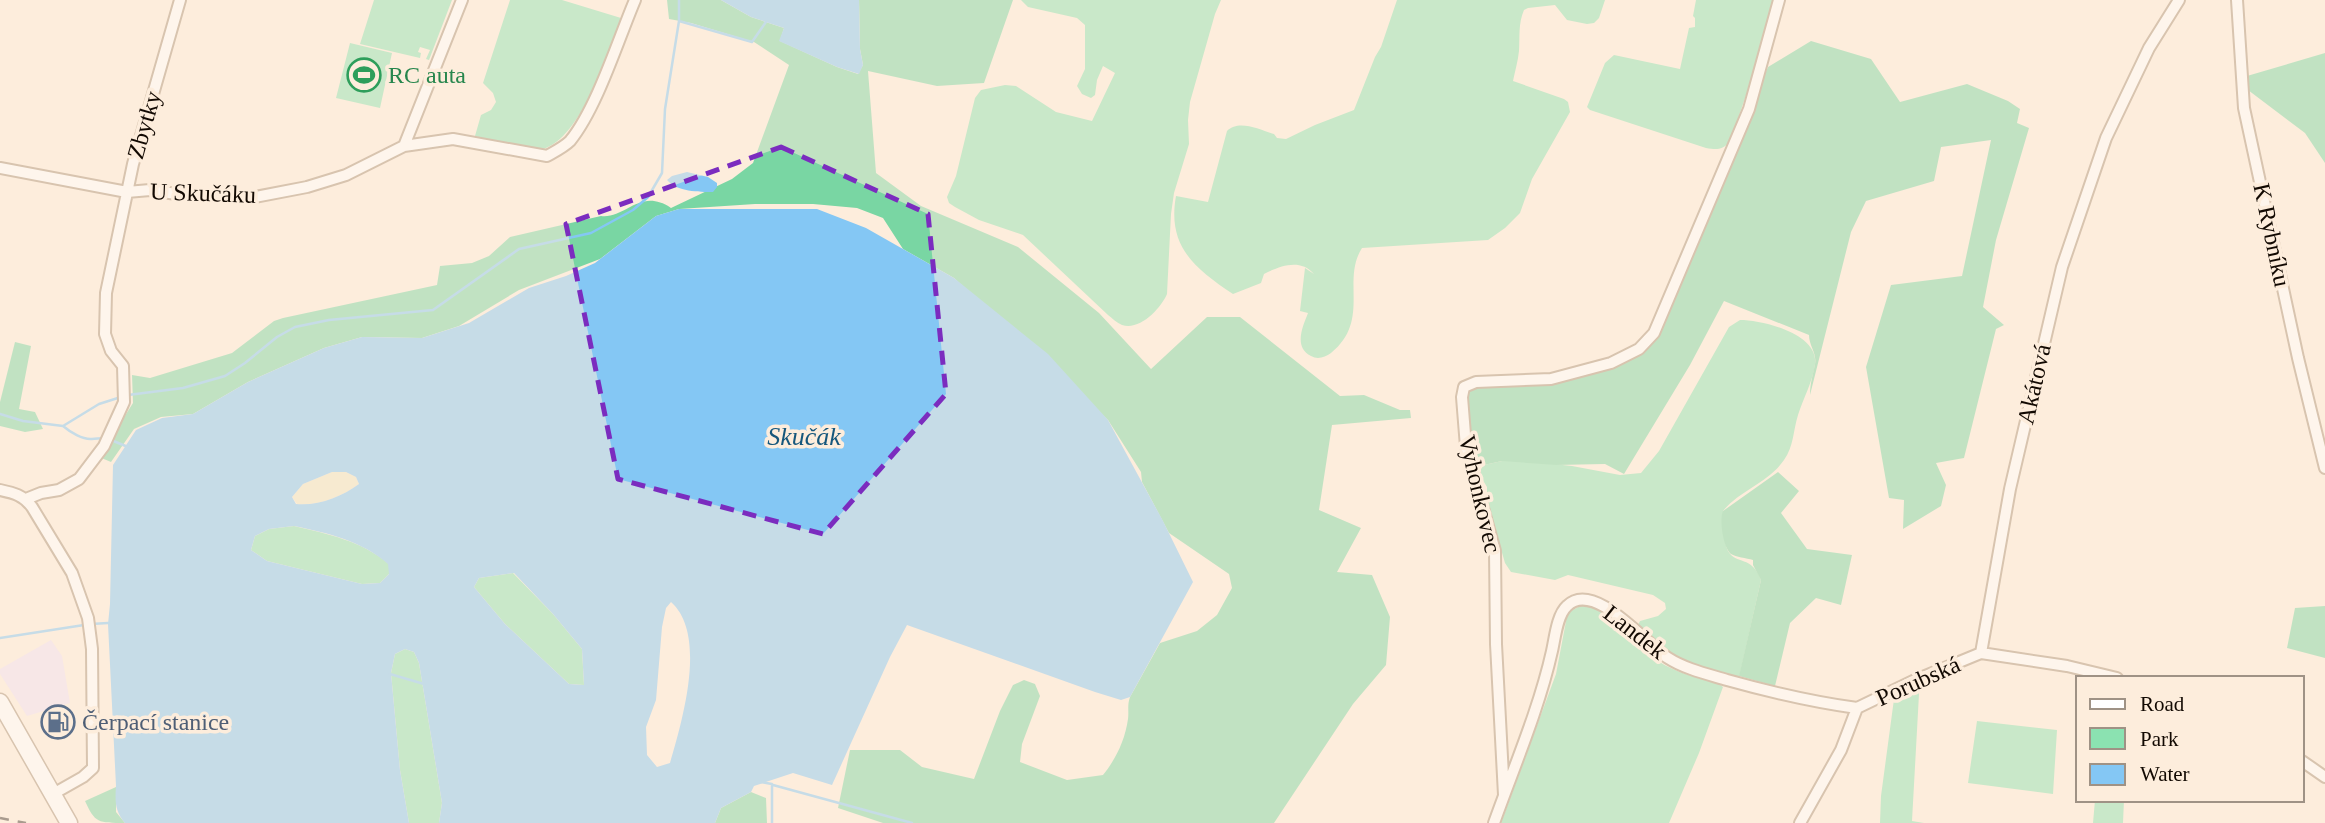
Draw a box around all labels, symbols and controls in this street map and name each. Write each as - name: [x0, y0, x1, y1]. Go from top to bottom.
- sports icon: RC auta: [345, 56, 383, 94]
- place label: RC auta: [388, 62, 466, 88]
- street label: Zbytky: [122, 88, 166, 162]
- street label: U Skučáku: [150, 178, 256, 208]
- street label: K Rybníku: [2248, 181, 2296, 289]
- street label: Akátová: [2012, 341, 2056, 427]
- water label: Skučák: [767, 422, 841, 451]
- street label: Vyhonkovec: [1454, 433, 1506, 555]
- street label: Landek: [1599, 600, 1671, 664]
- street label: Porubská: [1872, 651, 1964, 711]
- legend: [2076, 676, 2304, 802]
- text: Road: [2140, 692, 2185, 716]
- fuel station icon: Čerpací stanice: [39, 703, 77, 741]
- place label: Čerpací stanice: [82, 709, 229, 735]
- text: Park: [2140, 727, 2179, 751]
- text: Water: [2140, 762, 2190, 786]

